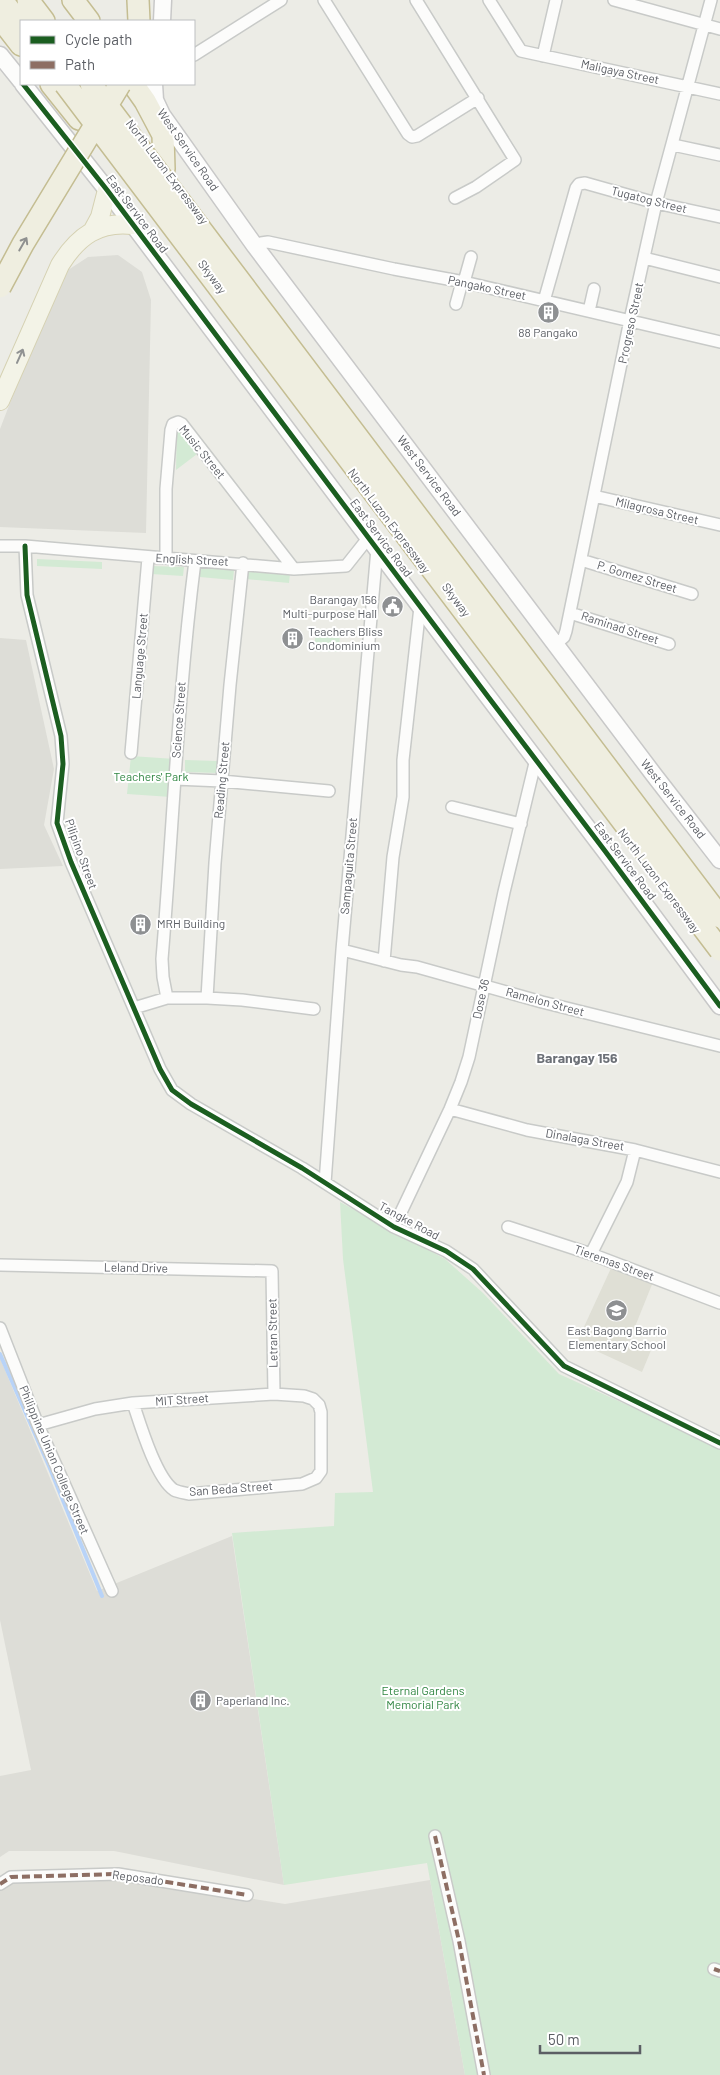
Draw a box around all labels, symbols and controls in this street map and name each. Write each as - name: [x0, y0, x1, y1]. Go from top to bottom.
- legend: [20, 20, 195, 85]
- text: Cycle path: [65, 30, 132, 48]
- text: Path: [65, 55, 95, 73]
- street label: Maligaya Street: [580, 56, 661, 86]
- street label: West Service Road: [155, 106, 222, 193]
- street label: North Luzon Expressway: [124, 116, 212, 227]
- street label: East Service Road: [104, 172, 172, 255]
- street label: Tugatog Street: [610, 183, 689, 215]
- one-way arrow: [19, 237, 29, 252]
- street label: Skyway: [196, 257, 230, 296]
- street label: Pangako Street: [447, 272, 528, 302]
- street label: Progreso Street: [615, 281, 645, 365]
- building icon: 88 Pangako: [536, 300, 560, 324]
- place label: 88 Pangako: [518, 325, 578, 339]
- one-way arrow: [15, 349, 25, 364]
- street label: Music Street: [177, 422, 229, 481]
- street label: West Service Road: [395, 432, 465, 518]
- street label: North Luzon Expressway: [346, 465, 434, 576]
- street label: Milagrosa Street: [614, 494, 700, 526]
- street label: East Service Road: [348, 496, 416, 579]
- street label: English Street: [155, 550, 229, 568]
- street label: P. Gomez Street: [596, 557, 679, 595]
- street label: Skyway: [440, 580, 474, 619]
- place label: Barangay 156 Multi-purpose Hall: [282, 592, 377, 620]
- public building icon: Barangay 156 Multi-purpose Hall: [381, 595, 405, 619]
- street label: Raminad Street: [580, 608, 661, 646]
- street label: Language Street: [128, 612, 150, 700]
- place label: Teachers Bliss Condominium: [308, 624, 383, 652]
- building icon: Teachers Bliss Condominium: [280, 627, 304, 651]
- street label: Science Street: [168, 681, 188, 759]
- street label: Reading Street: [211, 741, 231, 819]
- street label: West Service Road: [638, 756, 709, 841]
- park label: Teachers' Park: [114, 769, 188, 783]
- street label: Pilipino Street: [63, 817, 101, 891]
- street label: Sampaguita Street: [337, 817, 359, 915]
- street label: East Service Road: [592, 819, 660, 902]
- street label: North Luzon Expressway: [616, 825, 704, 936]
- building icon: MRH Building: [129, 912, 153, 936]
- place label: MRH Building: [157, 916, 225, 930]
- street label: Dose 36: [469, 977, 491, 1020]
- street label: Ramelon Street: [505, 984, 586, 1018]
- district label: Barangay 156: [536, 1049, 618, 1066]
- street label: Dinalaga Street: [545, 1125, 626, 1153]
- street label: Tangke Road: [377, 1198, 442, 1242]
- street label: Tieremas Street: [573, 1241, 656, 1283]
- street label: Leland Drive: [104, 1259, 168, 1275]
- street label: Letran Street: [264, 1298, 280, 1368]
- school or university icon: East Bagong Barrio Elementary School: [605, 1298, 629, 1322]
- place label: East Bagong Barrio Elementary School: [567, 1323, 667, 1351]
- street label: Philippine Union College Street: [17, 1383, 93, 1536]
- street label: MIT Street: [155, 1390, 209, 1408]
- street label: San Beda Street: [189, 1478, 273, 1498]
- park label: Eternal Gardens Memorial Park: [382, 1683, 465, 1711]
- building icon: Paperland Inc.: [188, 1689, 212, 1713]
- place label: Paperland Inc.: [216, 1693, 289, 1707]
- street label: Reposado: [112, 1867, 165, 1887]
- scale bar: [540, 2022, 640, 2054]
- text: 50 m: [548, 2030, 580, 2048]

